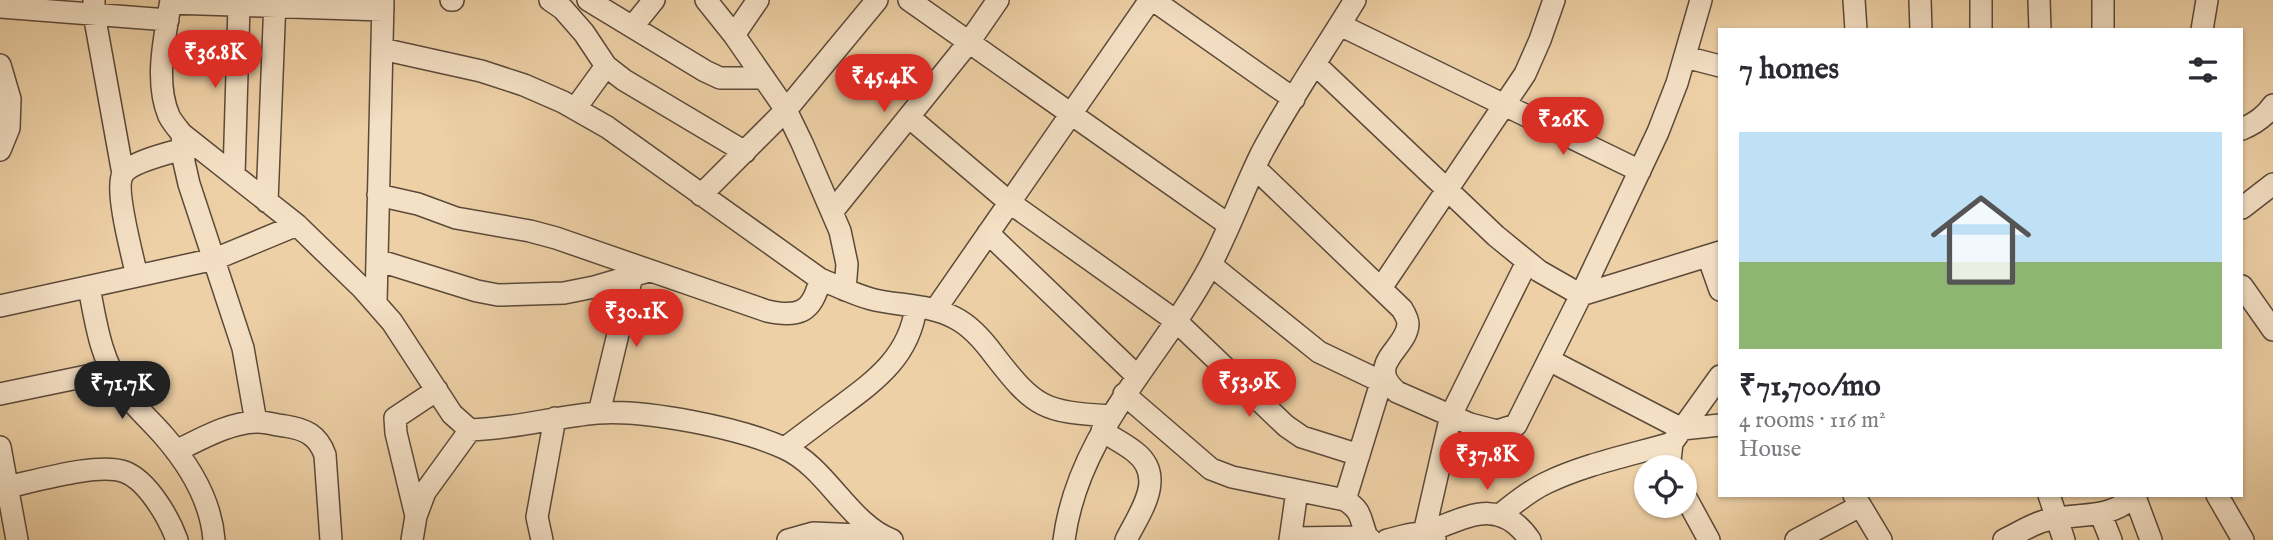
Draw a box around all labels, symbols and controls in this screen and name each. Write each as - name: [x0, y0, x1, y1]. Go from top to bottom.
- pin: ₹36.8K: [158, 31, 272, 90]
- text: ₹36.8K: [184, 38, 246, 67]
- text: 7 homes: [1739, 51, 1839, 89]
- icon: filters: [2184, 51, 2222, 89]
- pin: ₹45.4K: [827, 54, 941, 114]
- text: ₹45.4K: [851, 62, 917, 91]
- pin: ₹26K: [1522, 97, 1604, 157]
- text: ₹26K: [1538, 105, 1588, 134]
- icon: home: [1918, 177, 2044, 303]
- pin: ₹30.1K: [579, 290, 693, 349]
- text: ₹30.1K: [604, 297, 668, 326]
- pin: ₹53.9K: [1192, 360, 1306, 419]
- pin: ₹71.7K: [65, 362, 179, 421]
- text: ₹53.9K: [1218, 367, 1280, 396]
- text: ₹71,700/mo: [1739, 368, 1881, 406]
- text: ₹71.7K: [90, 369, 154, 398]
- text: 4 rooms · 116 m²: [1739, 406, 1886, 435]
- pin: ₹37.8K: [1430, 433, 1544, 492]
- text: House: [1739, 435, 1801, 464]
- text: ₹37.8K: [1455, 440, 1519, 469]
- map controls: [1634, 455, 1697, 518]
- button: locate: [1634, 455, 1697, 518]

